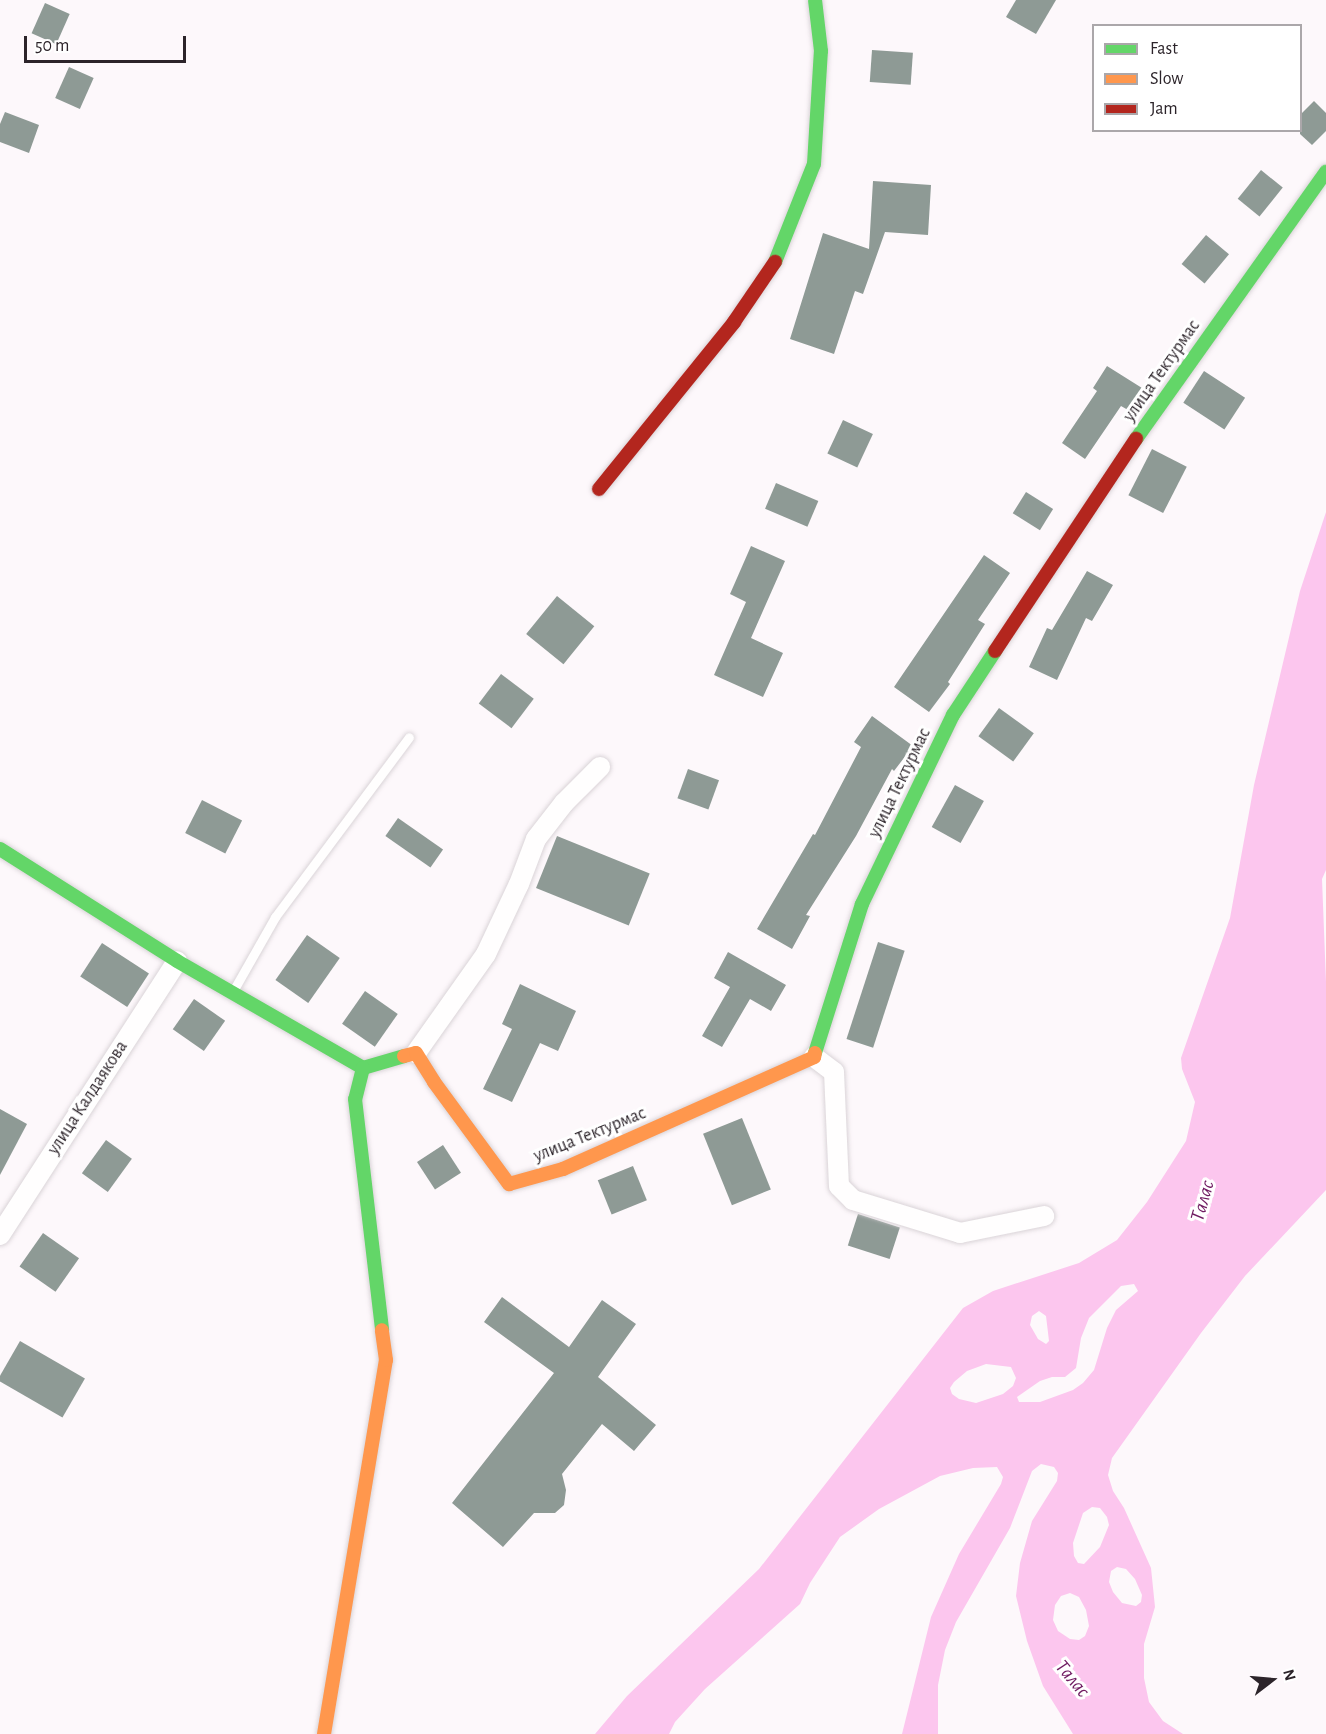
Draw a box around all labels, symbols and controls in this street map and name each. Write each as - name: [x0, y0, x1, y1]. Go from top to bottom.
- scale bar: [27, 24, 189, 62]
- legend: [1092, 24, 1302, 132]
- text: 50 m: [35, 37, 69, 55]
- text: Fast: [1150, 40, 1178, 58]
- text: Slow: [1150, 70, 1183, 88]
- text: Jam: [1150, 100, 1178, 118]
- street label: улица Тектурмас: [1119, 316, 1205, 426]
- street label: улица Тектурмас: [864, 725, 936, 841]
- street label: улица Калдаякова: [43, 1037, 133, 1159]
- street label: улица Тектурмас: [531, 1103, 649, 1167]
- water label: Талас: [1186, 1178, 1220, 1224]
- north arrow: [1242, 1650, 1302, 1710]
- water label: Талас: [1049, 1655, 1095, 1703]
- text: N: [1280, 1667, 1299, 1683]

